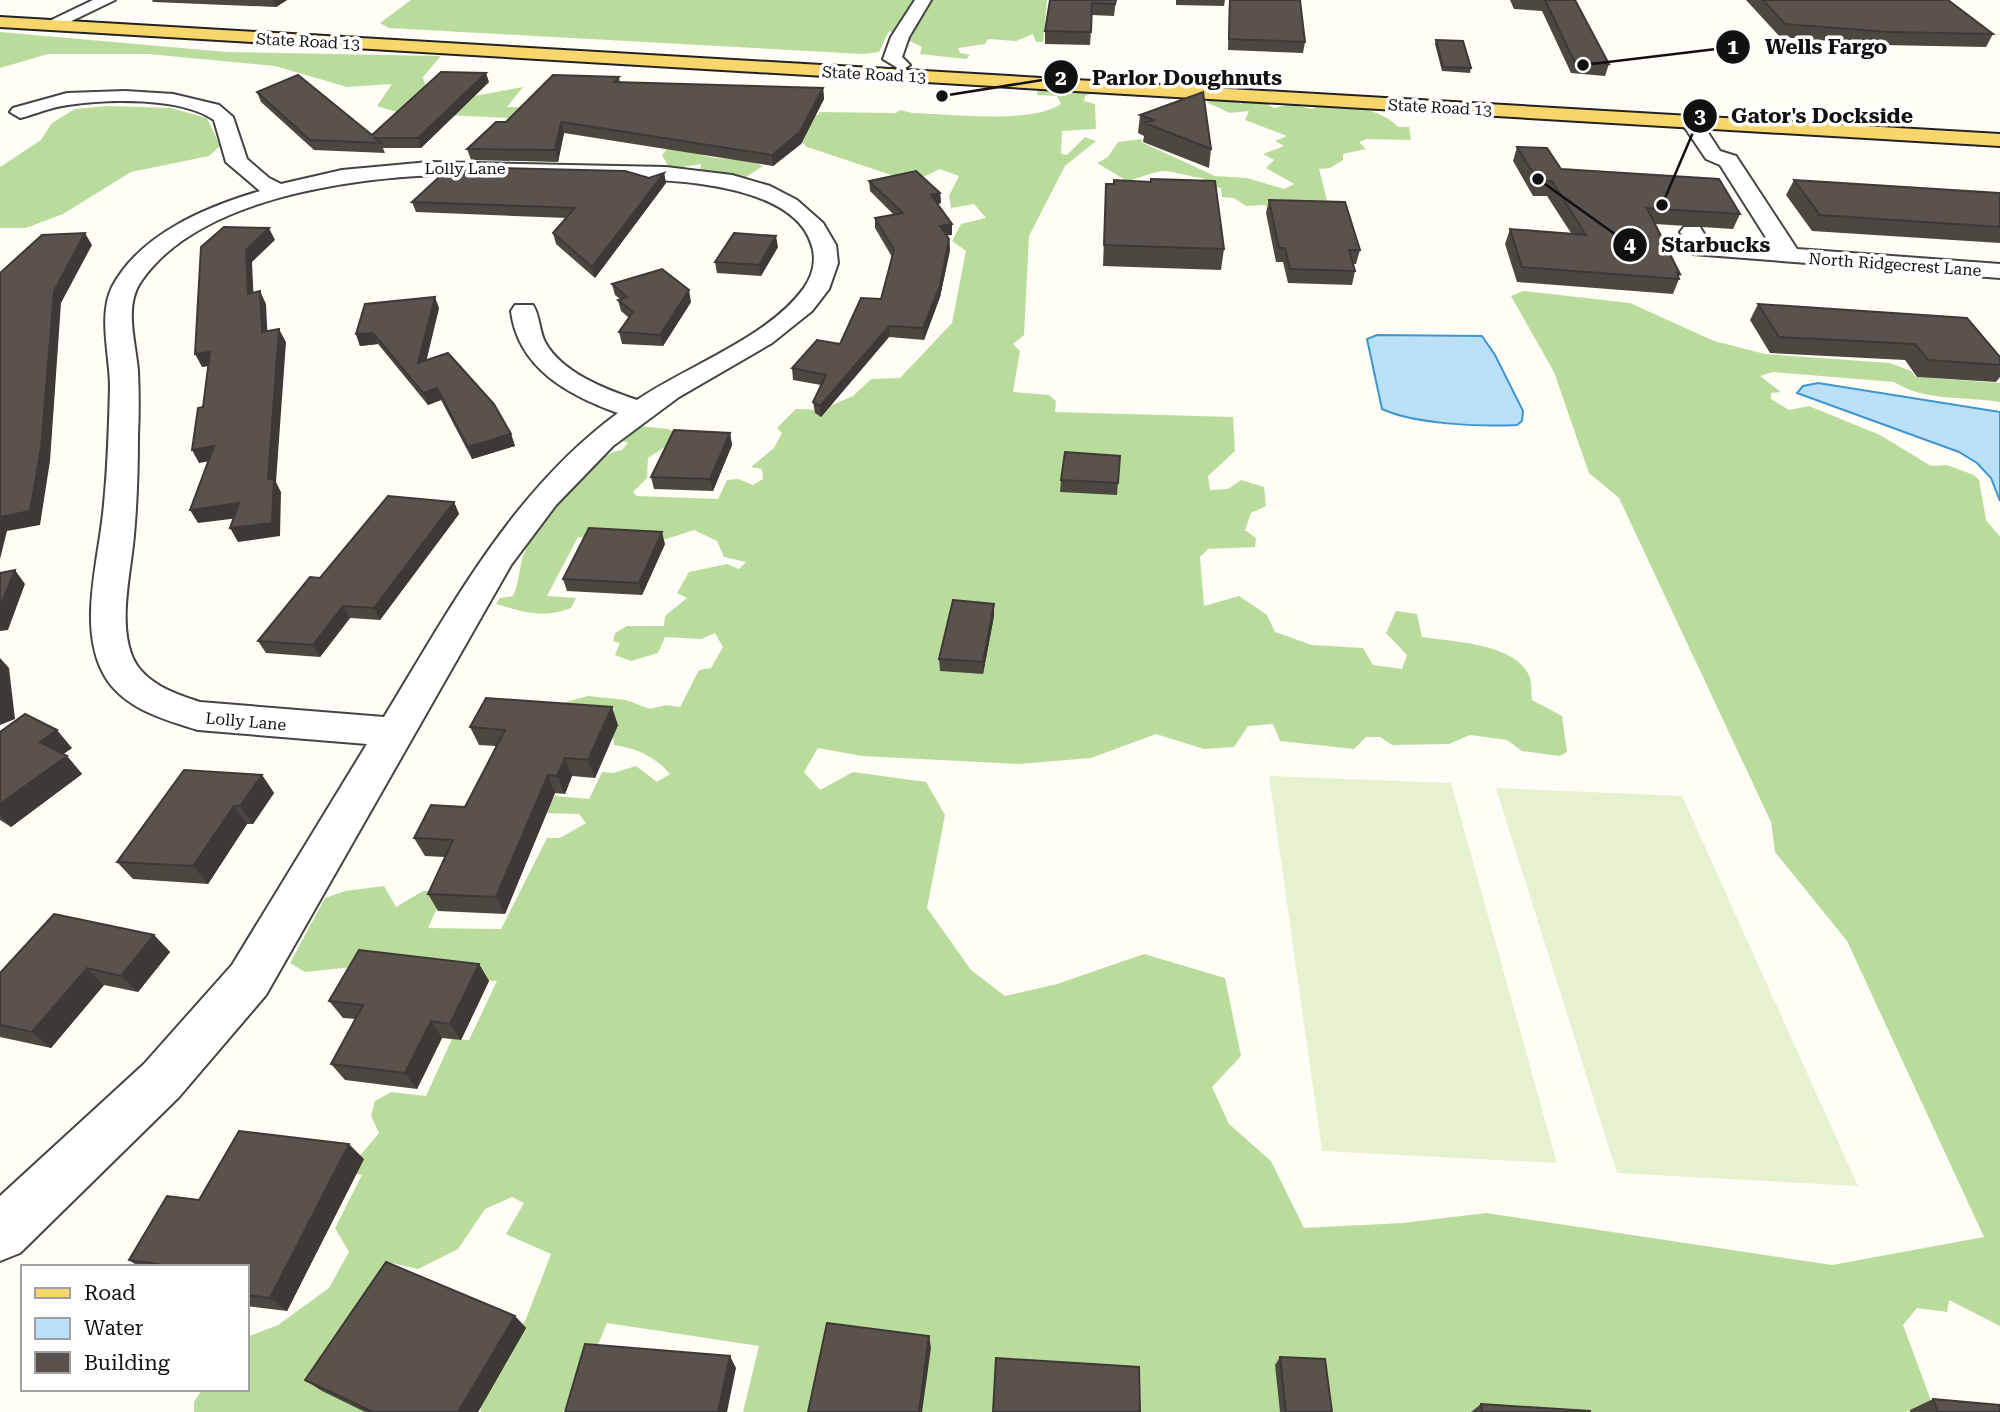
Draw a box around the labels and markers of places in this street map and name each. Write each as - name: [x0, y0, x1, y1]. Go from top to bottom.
- callout: Wells Fargo: [1716, 26, 1901, 68]
- callout: Parlor Doughnuts: [1043, 56, 1296, 98]
- callout: Gator's Dockside: [1682, 95, 1927, 137]
- callout: Starbucks: [1613, 224, 1785, 266]

